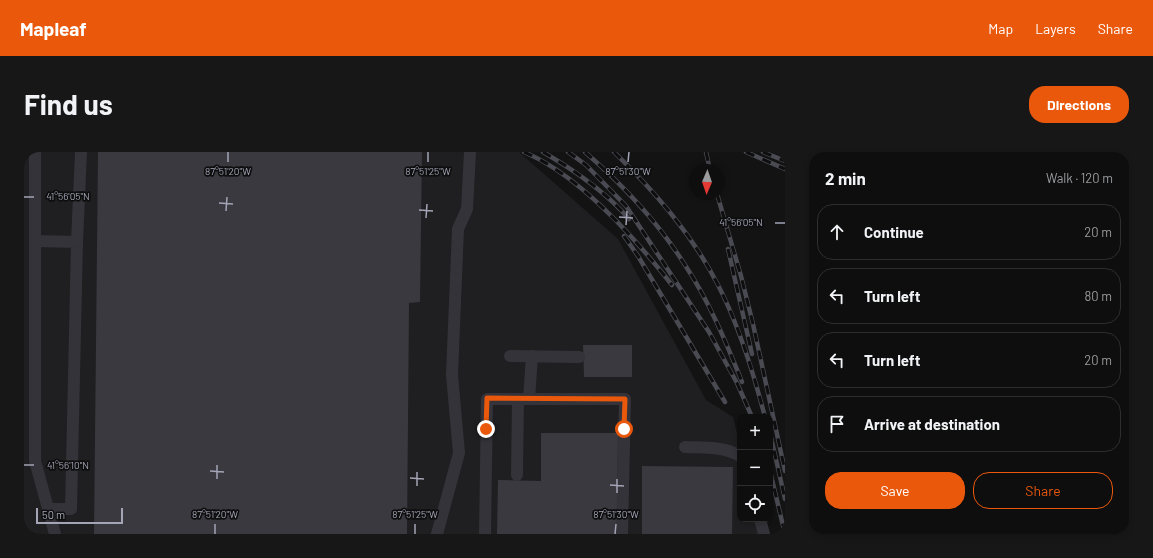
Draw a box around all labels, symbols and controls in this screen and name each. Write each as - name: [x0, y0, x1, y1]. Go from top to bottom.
- text: Mapleaf: [20, 17, 87, 40]
- text: Map: [988, 20, 1013, 37]
- text: Layers: [1035, 20, 1076, 37]
- text: Share: [1098, 20, 1133, 37]
- button: Directions: [1029, 86, 1129, 123]
- text: Find us: [24, 87, 113, 121]
- north arrow: [689, 164, 725, 200]
- text: 87°51'20"W: [205, 165, 251, 177]
- text: 87°51'25"W: [405, 165, 451, 177]
- text: 87°51'30"W: [605, 165, 651, 177]
- text: 2 min: [825, 168, 866, 188]
- text: Walk · 120 m: [1046, 170, 1113, 186]
- text: 41°56'05"N: [46, 190, 90, 202]
- text: 41°56'05"N: [719, 216, 763, 228]
- icon: ahead: [826, 221, 848, 243]
- text: Continue: [864, 223, 924, 241]
- text: 20 m: [1084, 224, 1112, 240]
- icon: left: [826, 285, 848, 307]
- text: Turn left: [864, 287, 920, 305]
- text: 80 m: [1085, 288, 1112, 304]
- icon: left: [826, 349, 848, 371]
- text: Turn left: [864, 351, 920, 369]
- text: 20 m: [1084, 352, 1112, 368]
- icon: arrive: [826, 413, 848, 435]
- map controls: [737, 414, 773, 522]
- button: +: [737, 414, 773, 450]
- text: Arrive at destination: [864, 415, 1000, 433]
- route end: [477, 420, 495, 438]
- route start: [615, 420, 633, 438]
- button: −: [737, 450, 773, 486]
- text: 41°56'10"N: [47, 459, 89, 471]
- button: Save: [825, 472, 965, 509]
- button: Share: [973, 472, 1113, 509]
- button: locate: [737, 486, 773, 522]
- scale bar: [36, 506, 123, 525]
- text: 50 m: [42, 508, 65, 521]
- text: 87°51'20"W: [192, 508, 238, 520]
- text: 87°51'25"W: [392, 508, 438, 520]
- text: 87°51'30"W: [593, 508, 639, 520]

